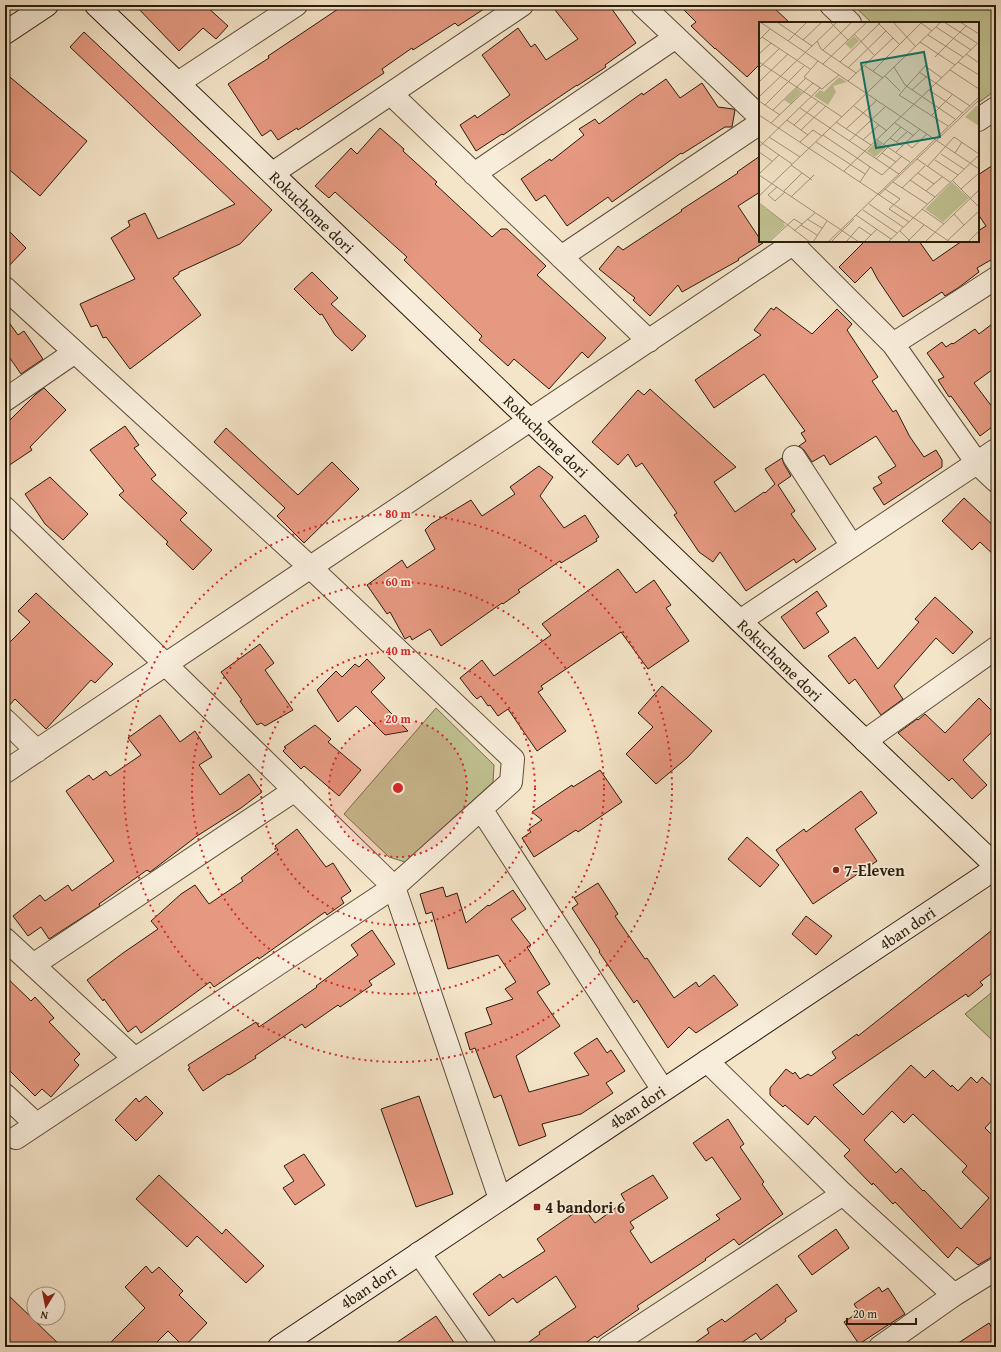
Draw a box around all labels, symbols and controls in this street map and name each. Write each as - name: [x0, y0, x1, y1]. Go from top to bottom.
- inset map: [759, 22, 979, 242]
- street label: Rokuchome dori: [264, 165, 360, 259]
- street label: Rokuchome dori: [498, 389, 594, 483]
- text: 80 m: [385, 505, 411, 522]
- text: 60 m: [385, 573, 411, 590]
- street label: Rokuchome dori: [732, 613, 828, 707]
- text: 40 m: [385, 642, 411, 659]
- text: 20 m: [385, 710, 411, 727]
- centre of rings: [391, 781, 405, 795]
- place label: 7-Eleven: [844, 858, 905, 882]
- marker: 7-Eleven: [831, 865, 841, 875]
- street label: 4ban dori: [874, 900, 941, 956]
- street label: 4ban dori: [604, 1079, 671, 1135]
- place label: 4 bandori 6: [545, 1195, 625, 1219]
- marker: 4 bandori 6: [532, 1202, 542, 1212]
- street label: 4ban dori: [335, 1259, 402, 1315]
- north arrow: [26, 1286, 66, 1326]
- scale bar: [847, 1300, 916, 1326]
- text: 20 m: [853, 1305, 877, 1322]
- text: N: [39, 1307, 49, 1324]

